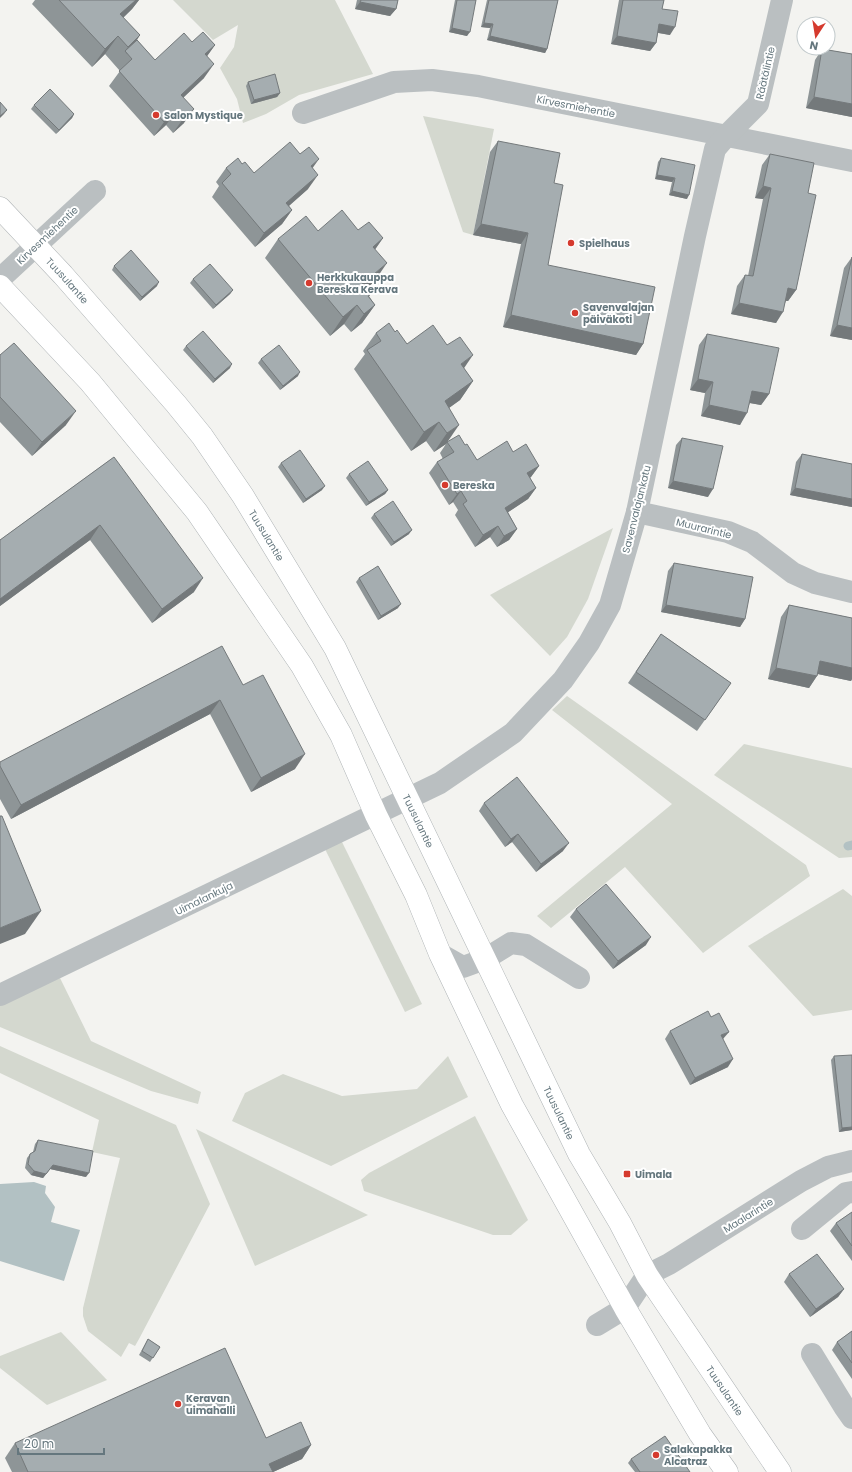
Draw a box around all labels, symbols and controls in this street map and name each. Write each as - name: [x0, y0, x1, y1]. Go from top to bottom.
- north arrow: [796, 16, 836, 56]
- text: N: [808, 37, 820, 54]
- street label: Räätälintie: [752, 45, 779, 101]
- street label: Kirvesmiehentie: [535, 92, 616, 121]
- place label: Salon Mystique: [164, 108, 243, 123]
- marker: Salon Mystique: [151, 110, 161, 120]
- street label: Kirvesmiehentie: [13, 203, 82, 268]
- place label: Spielhaus: [579, 236, 630, 251]
- marker: Spielhaus: [566, 238, 576, 248]
- street label: Tuusulantie: [42, 254, 92, 307]
- place label: Herkkukauppa Bereska Kerava: [317, 270, 398, 297]
- marker: Herkkukauppa Bereska Kerava: [304, 278, 314, 288]
- place label: Savenvalajan päiväkoti: [583, 300, 655, 327]
- marker: Savenvalajan päiväkoti: [570, 308, 580, 318]
- street label: Savenvalajankatu: [618, 464, 655, 555]
- place label: Bereska: [453, 478, 495, 493]
- marker: Bereska: [440, 480, 450, 490]
- street label: Tuusulantie: [245, 507, 288, 564]
- street label: Muurarintie: [675, 514, 733, 543]
- street label: Tuusulantie: [399, 792, 437, 850]
- street label: Uimalankuja: [173, 878, 236, 919]
- street label: Tuusulantie: [539, 1084, 578, 1142]
- place label: Uimala: [635, 1167, 672, 1182]
- marker: Uimala: [622, 1169, 632, 1179]
- street label: Maalarintie: [720, 1194, 776, 1237]
- street label: Tuusulantie: [702, 1363, 747, 1419]
- place label: Keravan uimahalli: [186, 1391, 235, 1418]
- marker: Keravan uimahalli: [173, 1399, 183, 1409]
- scale bar: [18, 1430, 104, 1456]
- text: 20 m: [24, 1435, 54, 1452]
- place label: Salakapakka Alcatraz: [664, 1442, 733, 1469]
- marker: Salakapakka Alcatraz: [651, 1450, 661, 1460]

